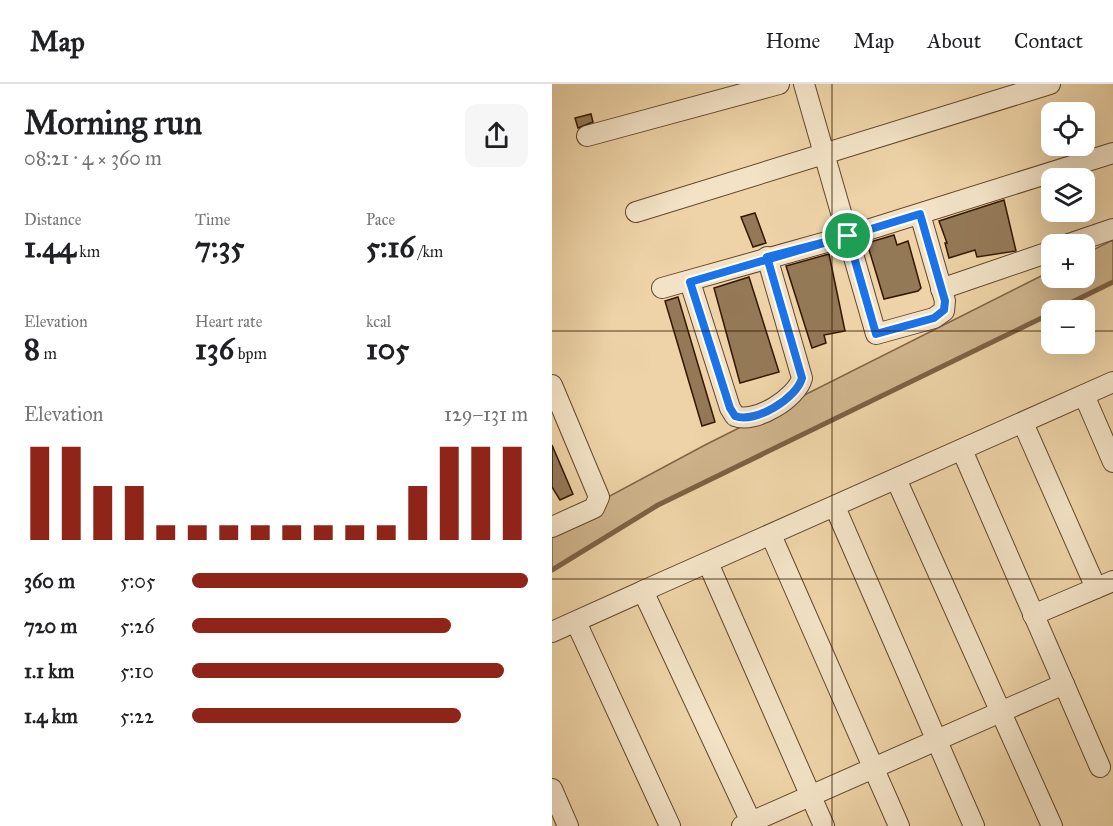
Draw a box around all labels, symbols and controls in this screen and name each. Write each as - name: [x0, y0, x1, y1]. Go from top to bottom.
- text: Map: [30, 24, 85, 59]
- text: Home: [765, 28, 820, 54]
- text: Map: [853, 28, 894, 54]
- text: About: [927, 28, 981, 54]
- text: Contact: [1014, 28, 1083, 54]
- map controls: [1041, 102, 1095, 354]
- button: locate: [1041, 102, 1095, 156]
- text: Morning run: [24, 103, 202, 143]
- button: share: [465, 104, 528, 167]
- text: 08:21 · 4 × 360 m: [24, 146, 162, 170]
- button: layers: [1041, 168, 1095, 222]
- text: Distance: [24, 210, 81, 229]
- text: Time: [195, 210, 230, 229]
- text: Pace: [366, 210, 395, 229]
- pin: [822, 210, 873, 261]
- icon: arrive: [831, 219, 864, 252]
- text: 1.44: [24, 229, 76, 265]
- text: 7:35: [195, 229, 245, 265]
- text: 5:16: [366, 229, 415, 265]
- button: +: [1041, 234, 1095, 288]
- text: km: [76, 242, 100, 261]
- text: /km: [415, 242, 443, 261]
- button: −: [1041, 300, 1095, 354]
- text: Elevation: [24, 312, 88, 331]
- text: Heart rate: [195, 312, 262, 331]
- text: kcal: [366, 312, 391, 331]
- text: 8: [24, 331, 40, 367]
- text: 136: [195, 331, 234, 367]
- text: 105: [366, 331, 409, 367]
- text: m: [40, 344, 57, 363]
- text: bpm: [234, 344, 267, 363]
- text: Elevation: [24, 402, 103, 426]
- text: 129–131 m: [444, 402, 528, 426]
- text: 360 m: [24, 569, 75, 593]
- text: 5:05: [120, 569, 155, 593]
- text: 720 m: [24, 614, 77, 638]
- text: 5:26: [120, 614, 154, 638]
- text: 1.1 km: [24, 659, 74, 683]
- text: 5:10: [120, 659, 154, 683]
- text: 1.4 km: [24, 704, 78, 728]
- text: 5:22: [120, 704, 154, 728]

